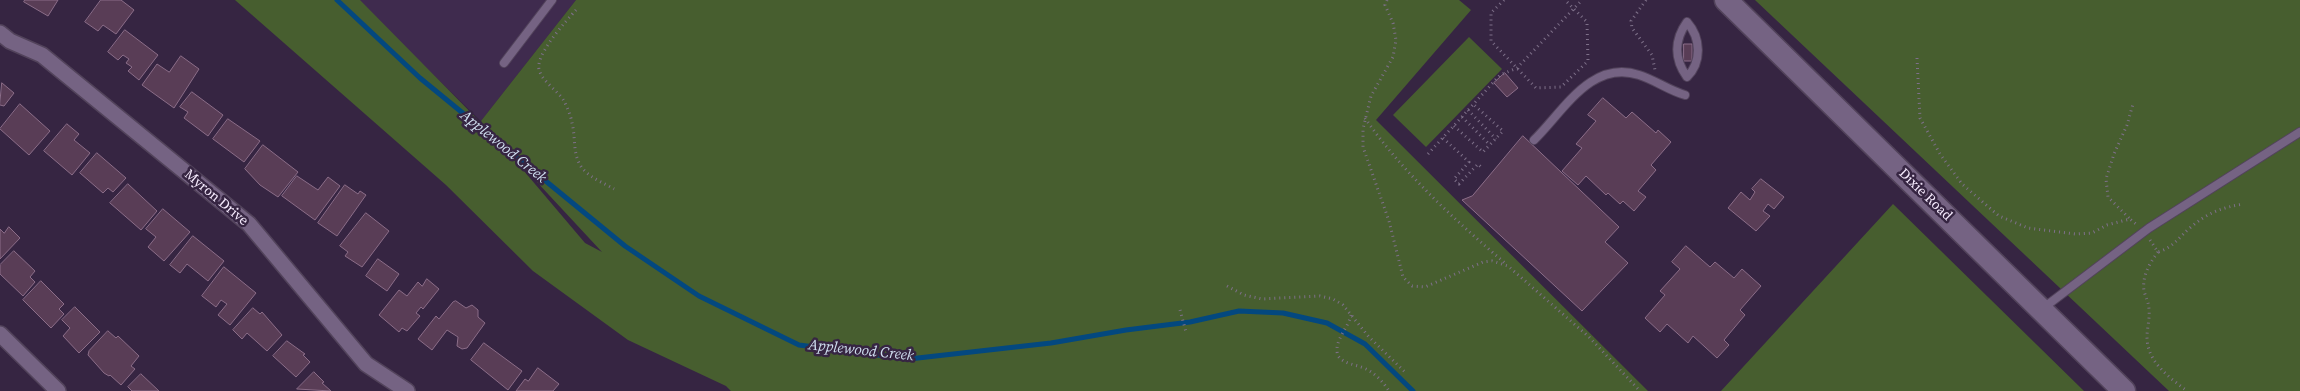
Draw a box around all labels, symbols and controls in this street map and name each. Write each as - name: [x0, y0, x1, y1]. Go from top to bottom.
- water label: Applewood Creek: [456, 107, 550, 187]
- street label: Dixie Road: [1895, 165, 1955, 225]
- street label: Myron Drive: [181, 166, 251, 230]
- water label: Applewood Creek: [807, 337, 915, 365]

